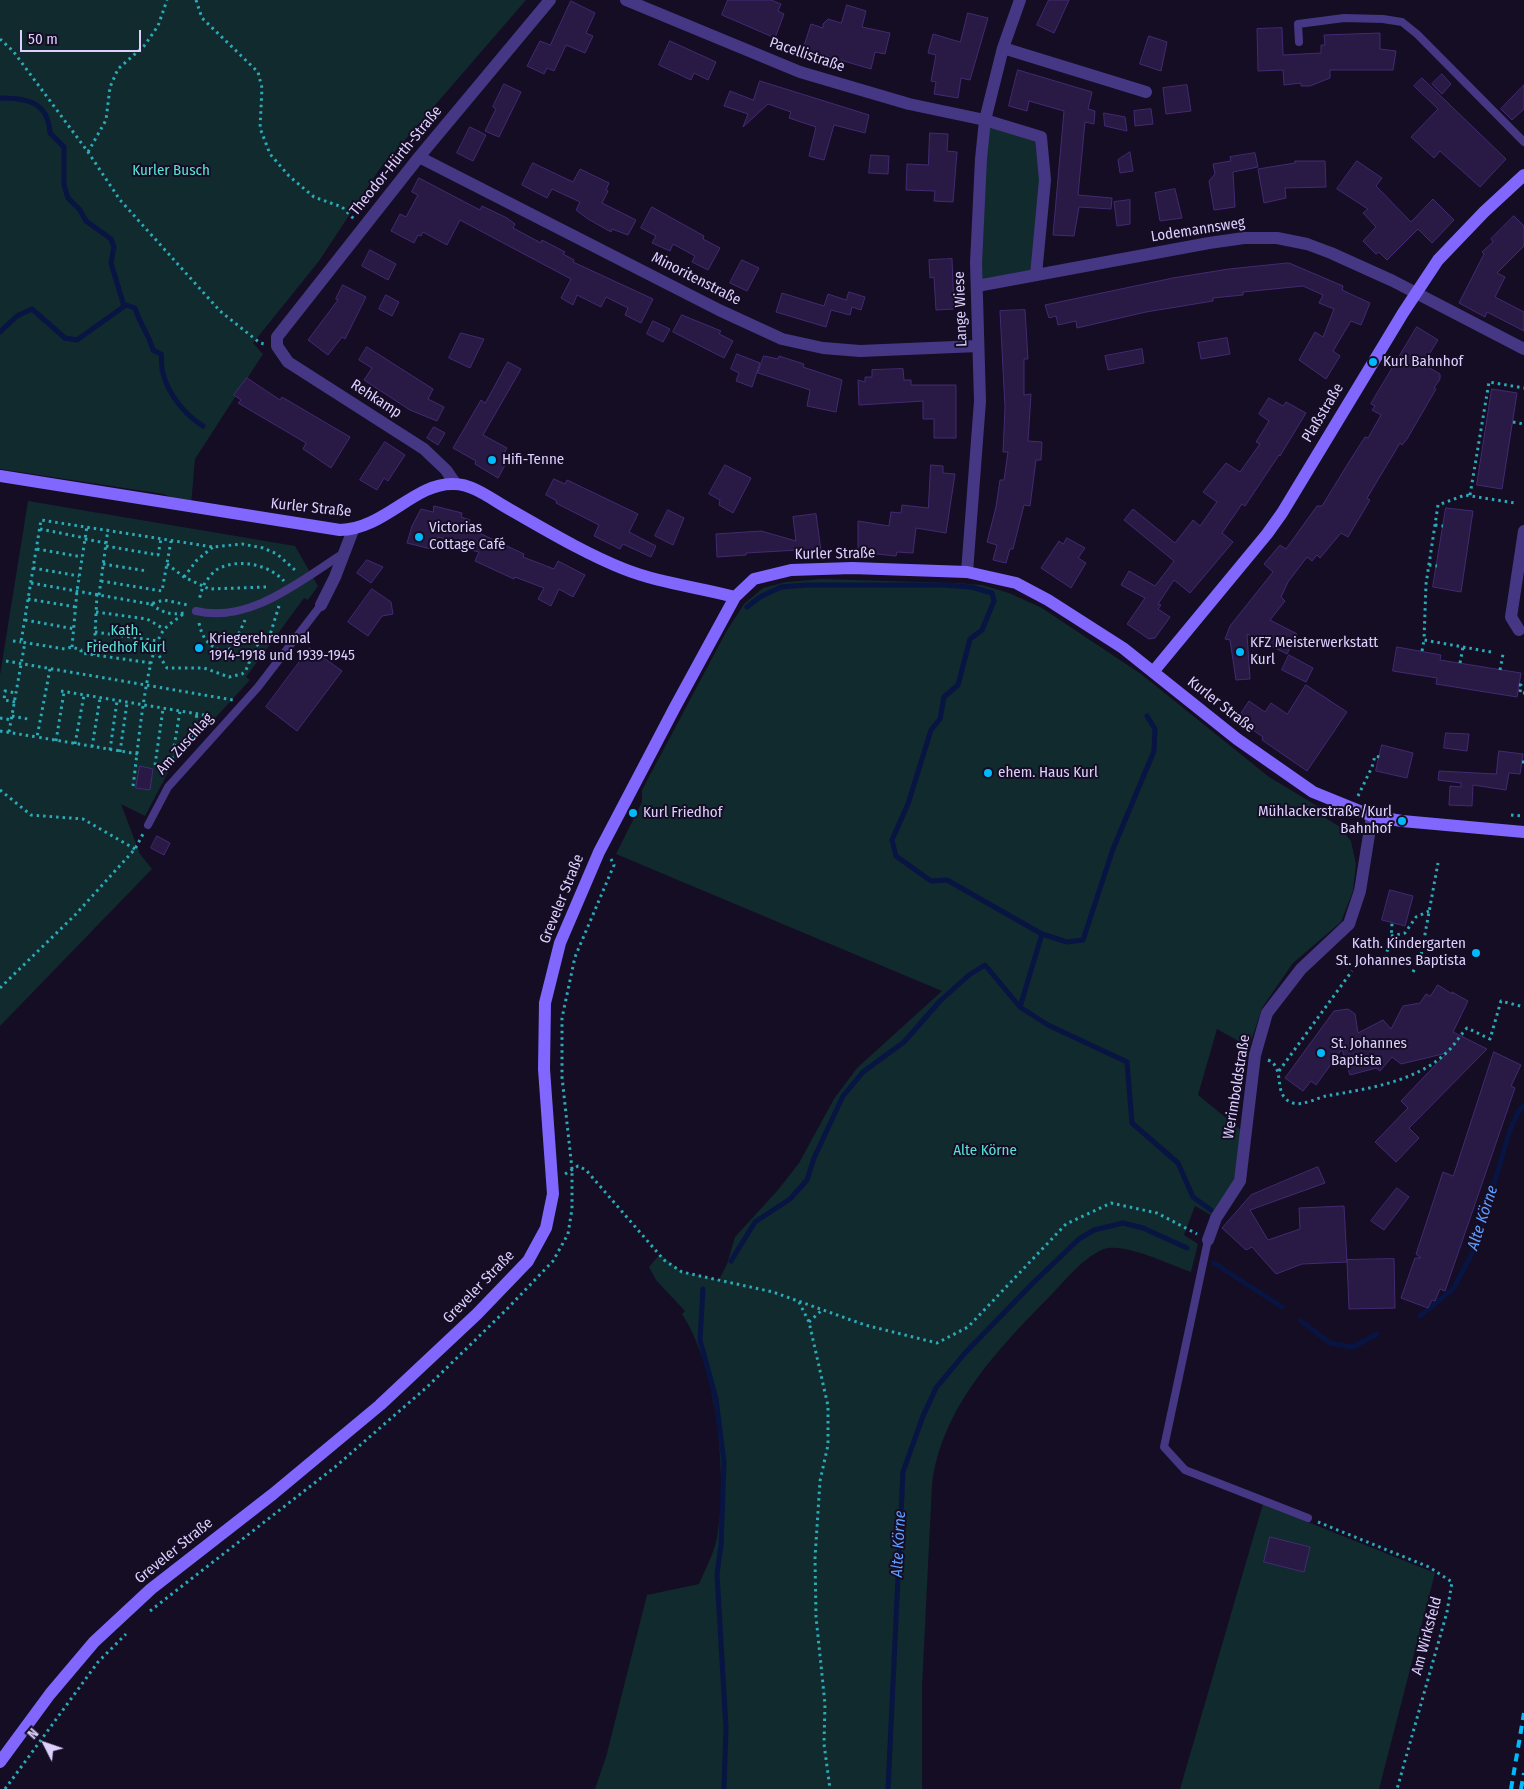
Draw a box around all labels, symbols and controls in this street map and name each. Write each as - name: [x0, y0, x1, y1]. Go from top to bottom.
- scale bar: [22, 20, 144, 52]
- text: 50 m: [28, 30, 58, 48]
- street label: Pacellistraße: [767, 34, 847, 76]
- street label: Theodor-Hürth-Straße: [346, 102, 446, 220]
- park label: Kurler Busch: [132, 162, 210, 180]
- street label: Lodemannsweg: [1150, 214, 1246, 246]
- street label: Minoritenstraße: [648, 249, 744, 309]
- street label: Lange Wiese: [951, 271, 971, 347]
- place label: Kurl Bahnhof: [1383, 353, 1463, 371]
- marker: Kurl Bahnhof: [1367, 356, 1379, 368]
- street label: Rehkamp: [347, 376, 405, 422]
- street label: Plaßstraße: [1298, 380, 1348, 446]
- place label: Hifi-Tenne: [502, 451, 564, 469]
- marker: Hifi-Tenne: [486, 454, 498, 466]
- street label: Kurler Straße: [270, 495, 352, 521]
- place label: Victorias Cottage Café: [429, 519, 506, 554]
- marker: Victorias Cottage Café: [413, 531, 425, 543]
- street label: Kurler Straße: [794, 544, 876, 564]
- park label: Kath. Friedhof Kurl: [86, 622, 166, 657]
- place label: Kriegerehrenmal 1914-1918 und 1939-1945: [209, 630, 355, 665]
- place label: KFZ Meisterwerkstatt Kurl: [1250, 634, 1378, 669]
- marker: Kriegerehrenmal 1914-1918 und 1939-1945: [193, 642, 205, 654]
- marker: KFZ Meisterwerkstatt Kurl: [1234, 646, 1246, 658]
- street label: Kurler Straße: [1184, 673, 1258, 737]
- street label: Am Zuschlag: [153, 710, 217, 778]
- place label: ehem. Haus Kurl: [998, 764, 1098, 782]
- marker: ehem. Haus Kurl: [982, 767, 994, 779]
- place label: Mühlackerstraße/Kurl Bahnhof: [1258, 803, 1392, 838]
- place label: Kurl Friedhof: [643, 804, 722, 822]
- marker: Kurl Friedhof: [627, 807, 639, 819]
- marker: Mühlackerstraße/Kurl Bahnhof: [1396, 815, 1408, 827]
- street label: Greveler Straße: [536, 852, 588, 946]
- place label: Kath. Kindergarten St. Johannes Baptista: [1336, 935, 1466, 970]
- marker: Kath. Kindergarten St. Johannes Baptista: [1470, 947, 1482, 959]
- street label: Werimboldstraße: [1220, 1033, 1254, 1141]
- place label: St. Johannes Baptista: [1331, 1035, 1407, 1070]
- marker: St. Johannes Baptista: [1315, 1047, 1327, 1059]
- park label: Alte Körne: [953, 1142, 1017, 1160]
- water label: Alte Körne: [1464, 1183, 1502, 1253]
- street label: Greveler Straße: [440, 1247, 518, 1327]
- water label: Alte Körne: [888, 1510, 910, 1578]
- street label: Greveler Straße: [132, 1514, 216, 1588]
- street label: Am Wirksfeld: [1408, 1595, 1446, 1677]
- north arrow: [20, 1719, 70, 1769]
- text: N: [24, 1725, 42, 1743]

